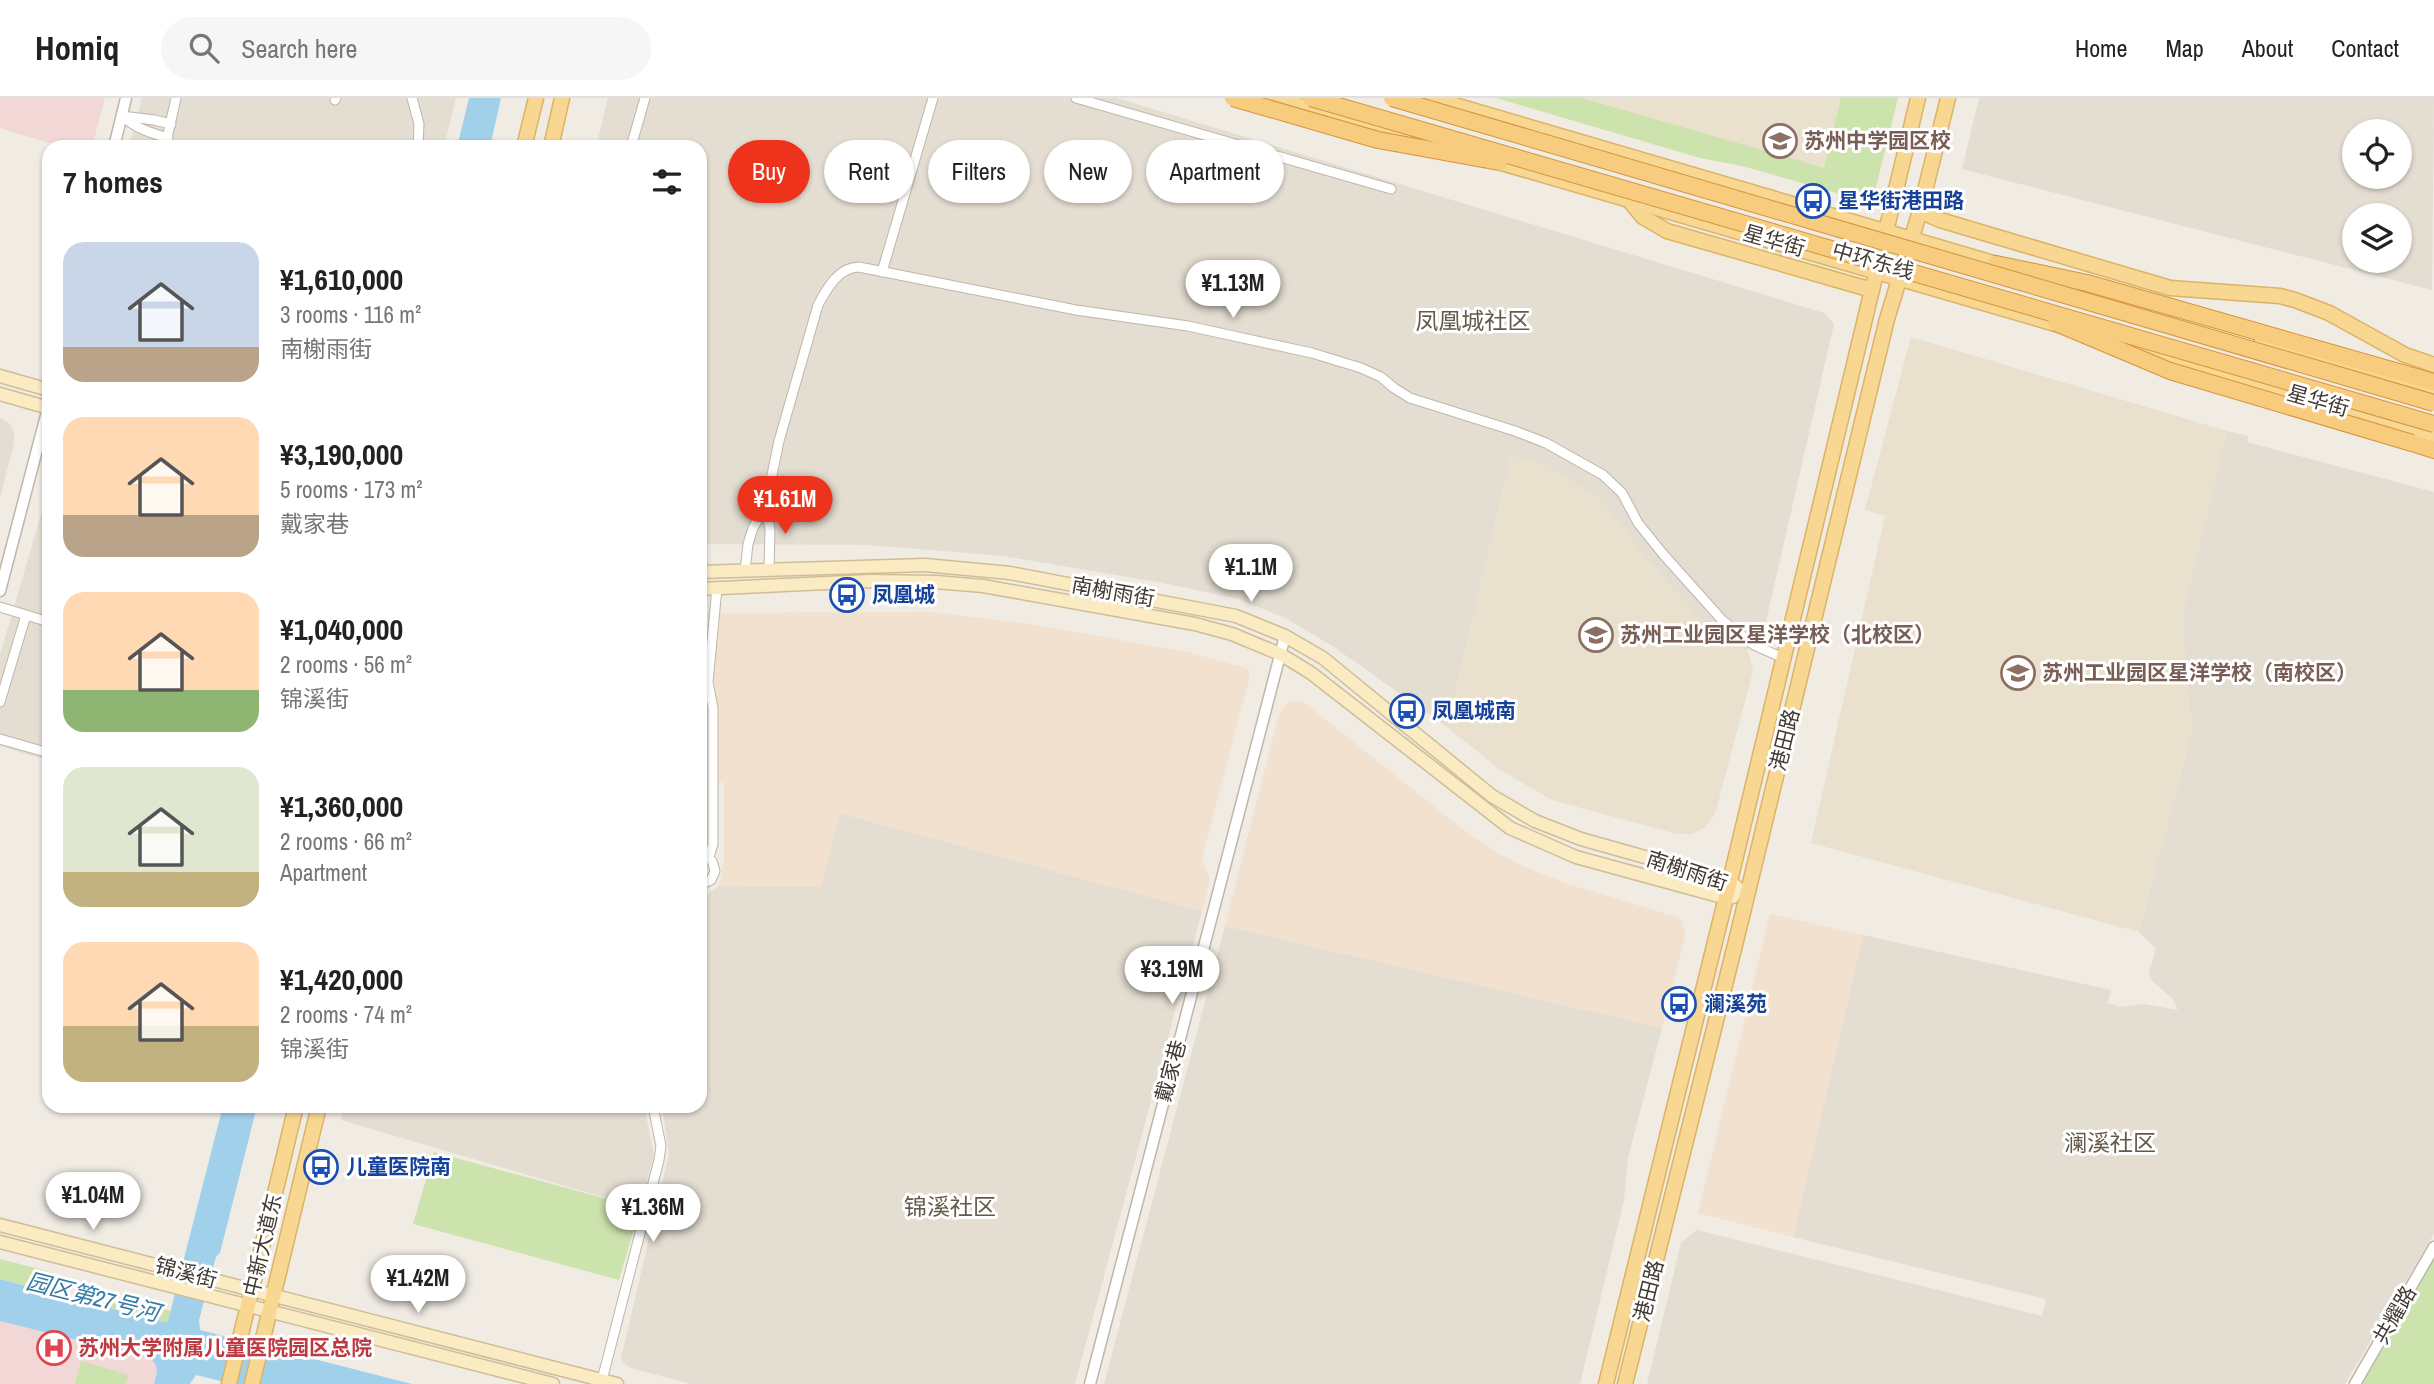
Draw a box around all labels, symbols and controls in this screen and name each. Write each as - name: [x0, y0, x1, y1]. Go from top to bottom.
- search box: [161, 17, 651, 80]
- text: Homiq: [35, 26, 119, 70]
- icon: search: [185, 29, 223, 67]
- text: Search here: [241, 31, 357, 66]
- text: Home: [2075, 32, 2127, 64]
- text: Map: [2165, 32, 2204, 64]
- text: About: [2242, 32, 2293, 64]
- text: Contact: [2331, 32, 2399, 64]
- map controls: [2342, 119, 2412, 273]
- button: locate: [2342, 119, 2412, 189]
- school or university icon: 苏州中学园区校: [1761, 122, 1799, 160]
- place label: 苏州中学园区校: [1804, 126, 1951, 155]
- chip: Buy: [728, 140, 810, 203]
- chip: Rent: [824, 140, 914, 203]
- chip: Filters: [928, 140, 1030, 203]
- chip: New: [1044, 140, 1132, 203]
- chip: Apartment: [1146, 140, 1284, 203]
- text: 7 homes: [63, 162, 163, 202]
- icon: filters: [648, 163, 686, 201]
- bus stop icon: 星华街港田路: [1794, 182, 1832, 220]
- place label: 星华街港田路: [1838, 186, 1964, 215]
- button: layers: [2342, 203, 2412, 273]
- street label: 星华街: [1740, 218, 1808, 263]
- street label: 中环东线: [1829, 235, 1918, 286]
- text: ¥1,610,000: [280, 259, 403, 299]
- pin: ¥1.13M: [1176, 260, 1290, 320]
- text: ¥1.13M: [1202, 267, 1264, 298]
- icon: home: [119, 270, 203, 354]
- text: 3 rooms · 116 m²: [280, 299, 421, 330]
- district label: 凤凰城社区: [1416, 305, 1531, 336]
- text: 南榭雨街: [280, 333, 372, 364]
- street label: 星华街: [2284, 378, 2352, 423]
- text: ¥3,190,000: [280, 434, 403, 474]
- icon: home: [119, 445, 203, 529]
- text: 5 rooms · 173 m²: [280, 474, 423, 505]
- pin: ¥1.61M: [728, 476, 842, 536]
- text: ¥1.61M: [754, 483, 816, 514]
- text: 戴家巷: [280, 508, 349, 539]
- pin: ¥1.1M: [1202, 545, 1300, 604]
- text: ¥1.1M: [1225, 551, 1277, 582]
- street label: 南榭雨街: [1069, 570, 1157, 613]
- bus stop icon: 凤凰城: [828, 576, 866, 614]
- place label: 凤凰城: [872, 580, 935, 609]
- text: ¥1,040,000: [280, 609, 403, 649]
- school or university icon: 苏州工业园区星洋学校（北校区）: [1577, 616, 1615, 654]
- icon: home: [119, 620, 203, 704]
- place label: 苏州工业园区星洋学校（北校区）: [1620, 620, 1935, 649]
- text: 2 rooms · 56 m²: [280, 649, 412, 680]
- school or university icon: 苏州工业园区星洋学校（南校区）: [1999, 654, 2037, 692]
- place label: 苏州工业园区星洋学校（南校区）: [2042, 658, 2357, 687]
- text: 锦溪街: [280, 683, 349, 714]
- bus stop icon: 凤凰城南: [1388, 692, 1426, 730]
- place label: 凤凰城南: [1432, 696, 1516, 725]
- street label: 港田路: [1763, 706, 1806, 774]
- text: ¥1,360,000: [280, 786, 403, 826]
- icon: home: [119, 795, 203, 879]
- text: 2 rooms · 66 m²: [280, 826, 412, 857]
- street label: 南榭雨街: [1643, 844, 1732, 897]
- text: Apartment: [280, 857, 367, 888]
- pin: ¥3.19M: [1115, 946, 1229, 1006]
- text: ¥3.19M: [1141, 953, 1203, 984]
- text: ¥1,420,000: [280, 959, 403, 999]
- icon: home: [119, 970, 203, 1054]
- bus stop icon: 澜溪苑: [1660, 985, 1698, 1023]
- place label: 澜溪苑: [1704, 989, 1767, 1018]
- text: 2 rooms · 74 m²: [280, 999, 412, 1030]
- text: 锦溪街: [280, 1033, 349, 1064]
- street label: 戴家巷: [1148, 1037, 1193, 1105]
- district label: 澜溪社区: [2064, 1127, 2156, 1158]
- bus stop icon: 儿童医院南: [302, 1148, 340, 1186]
- place label: 儿童医院南: [346, 1152, 451, 1181]
- pin: ¥1.04M: [36, 1172, 150, 1232]
- text: ¥1.04M: [62, 1179, 124, 1210]
- pin: ¥1.36M: [596, 1184, 710, 1244]
- street label: 中新大道东: [237, 1190, 288, 1299]
- text: ¥1.36M: [622, 1191, 684, 1222]
- district label: 锦溪社区: [904, 1191, 996, 1222]
- street label: 锦溪街: [152, 1250, 220, 1295]
- pin: ¥1.42M: [361, 1256, 475, 1315]
- street label: 港田路: [1627, 1257, 1670, 1325]
- text: ¥1.42M: [387, 1262, 449, 1293]
- water label: 园区第27号河: [23, 1265, 167, 1329]
- street label: 共耀路: [2366, 1280, 2423, 1349]
- hospital icon: 苏州大学附属儿童医院园区总院: [35, 1329, 73, 1367]
- place label: 苏州大学附属儿童医院园区总院: [78, 1333, 372, 1362]

